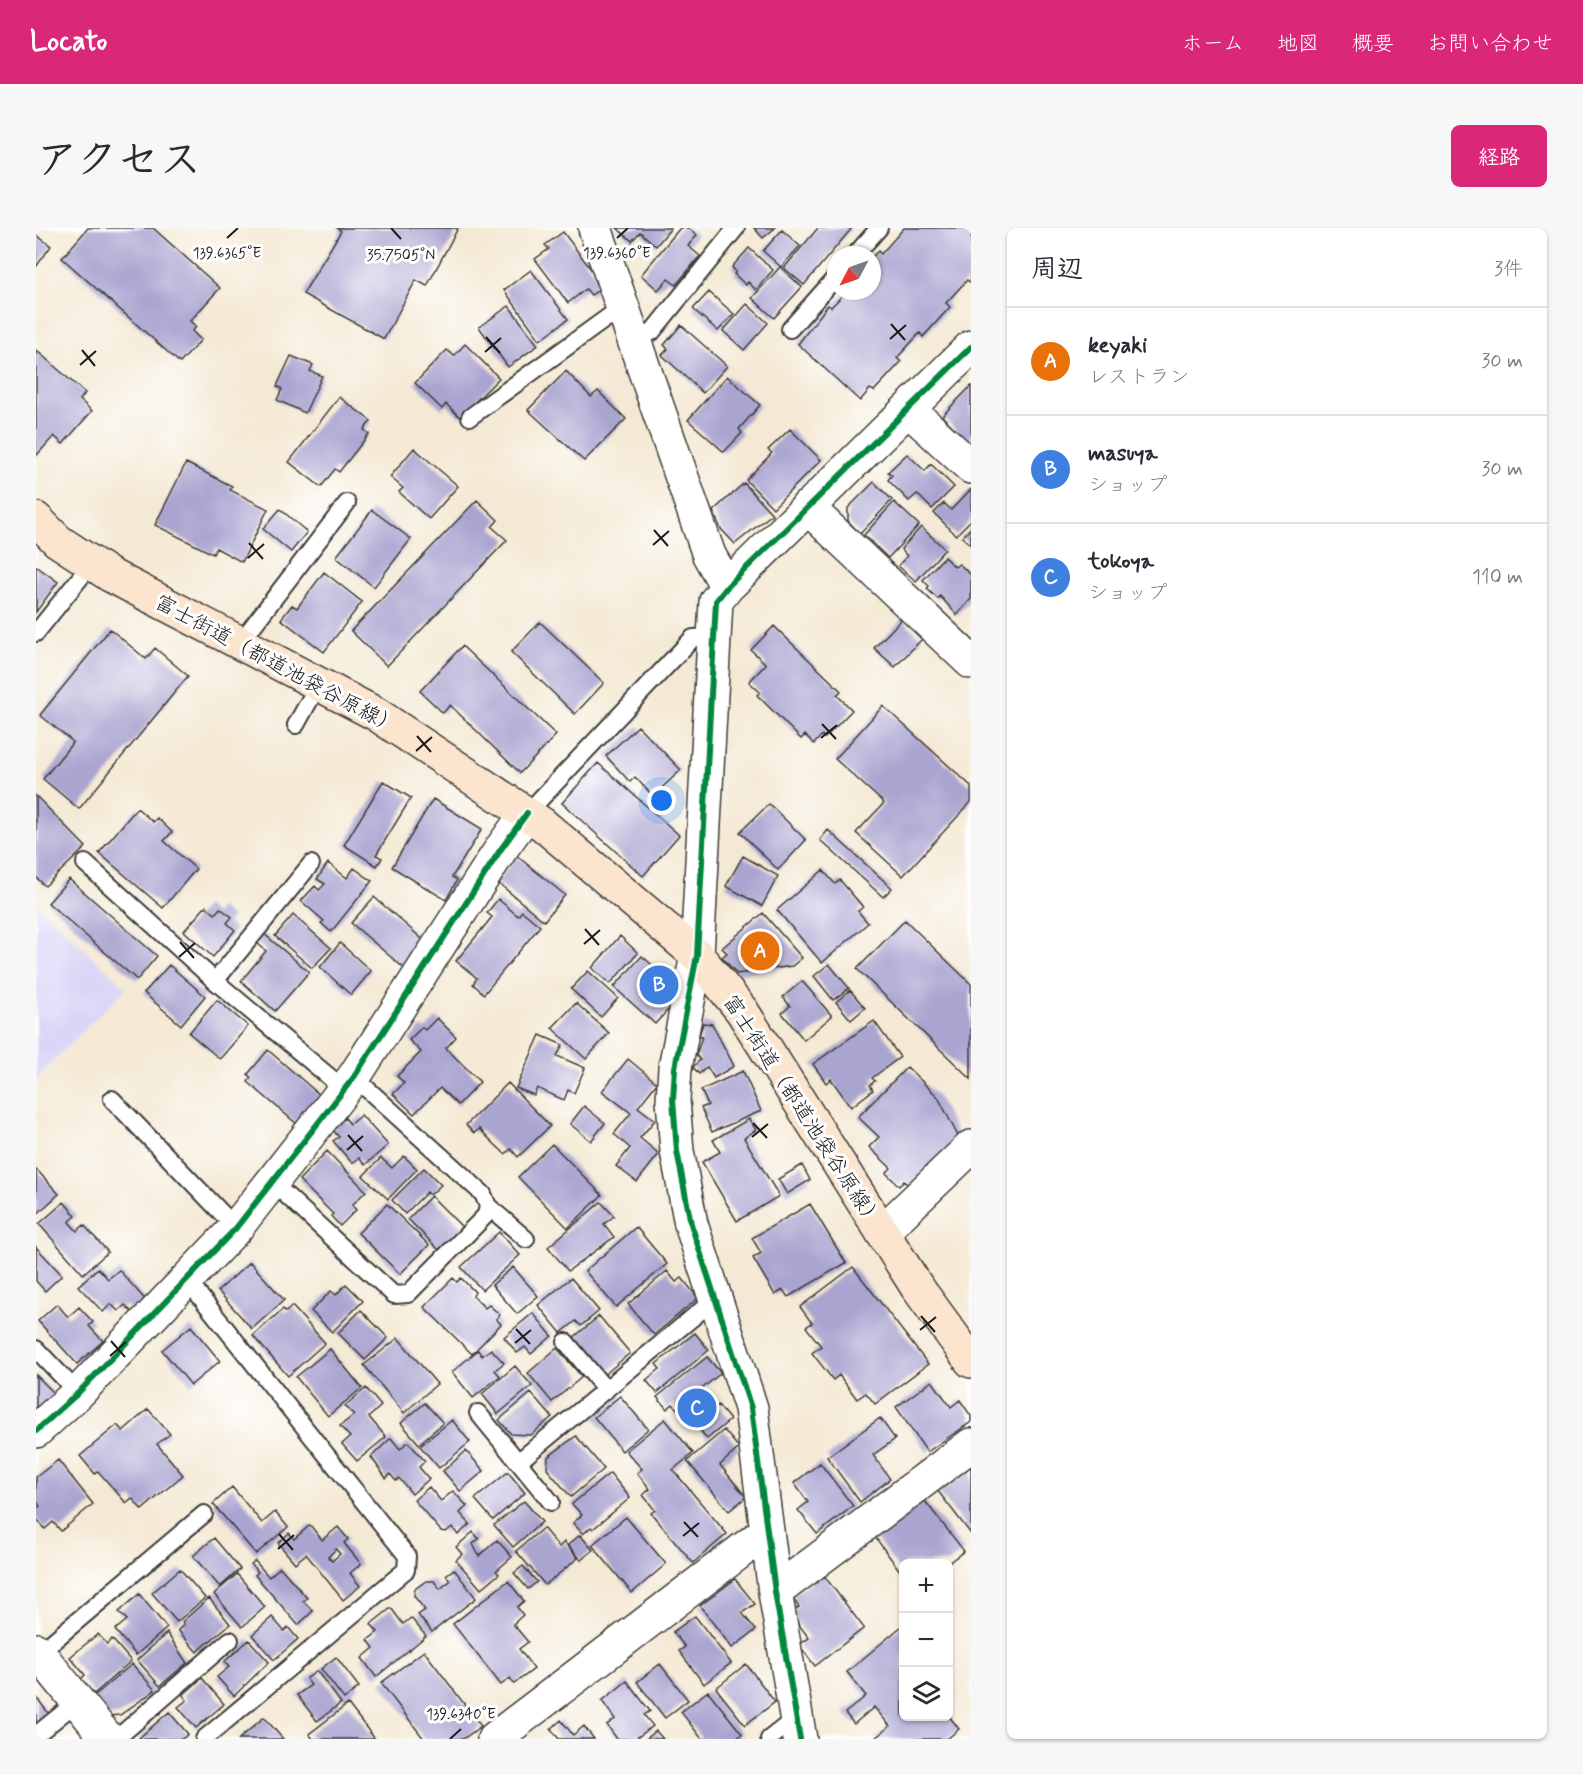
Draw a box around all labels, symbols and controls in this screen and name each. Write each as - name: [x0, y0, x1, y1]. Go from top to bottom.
- text: Locato: [30, 24, 107, 61]
- text: ホーム: [1182, 30, 1244, 58]
- text: 地図: [1277, 30, 1319, 58]
- text: 概要: [1352, 30, 1394, 58]
- text: お問い合わせ: [1427, 30, 1553, 58]
- button: 経路: [1451, 125, 1547, 187]
- text: アクセス: [36, 134, 201, 189]
- text: 139.6365°E: [193, 244, 261, 264]
- text: 139.6360°E: [583, 244, 651, 264]
- text: 35.7505°N: [367, 246, 435, 266]
- north arrow: [827, 246, 881, 300]
- text: 周辺: [1031, 253, 1083, 287]
- text: 3件: [1494, 256, 1523, 283]
- text: keyaki: [1088, 332, 1147, 360]
- text: A: [1044, 348, 1057, 375]
- text: 30 m: [1481, 348, 1523, 375]
- text: レストラン: [1088, 364, 1190, 391]
- text: masuya: [1088, 440, 1158, 468]
- text: B: [1044, 456, 1057, 483]
- text: 30 m: [1481, 456, 1523, 483]
- text: ショップ: [1088, 472, 1167, 499]
- text: tokoya: [1088, 548, 1154, 576]
- text: C: [1043, 564, 1058, 591]
- text: 110 m: [1472, 564, 1523, 591]
- text: ショップ: [1088, 580, 1167, 607]
- street label: 富士街道（都道池袋谷原線）: [149, 588, 404, 741]
- your location: [647, 786, 676, 815]
- pin: A: [740, 928, 780, 974]
- pin: B: [640, 962, 678, 1008]
- street label: 富士街道（都道池袋谷原線）: [716, 989, 888, 1234]
- pin: C: [678, 1386, 716, 1430]
- map controls: [899, 1559, 953, 1721]
- button: +: [899, 1559, 953, 1613]
- button: −: [899, 1613, 953, 1667]
- button: layers: [899, 1667, 953, 1721]
- text: 139.6340°E: [426, 1705, 496, 1725]

